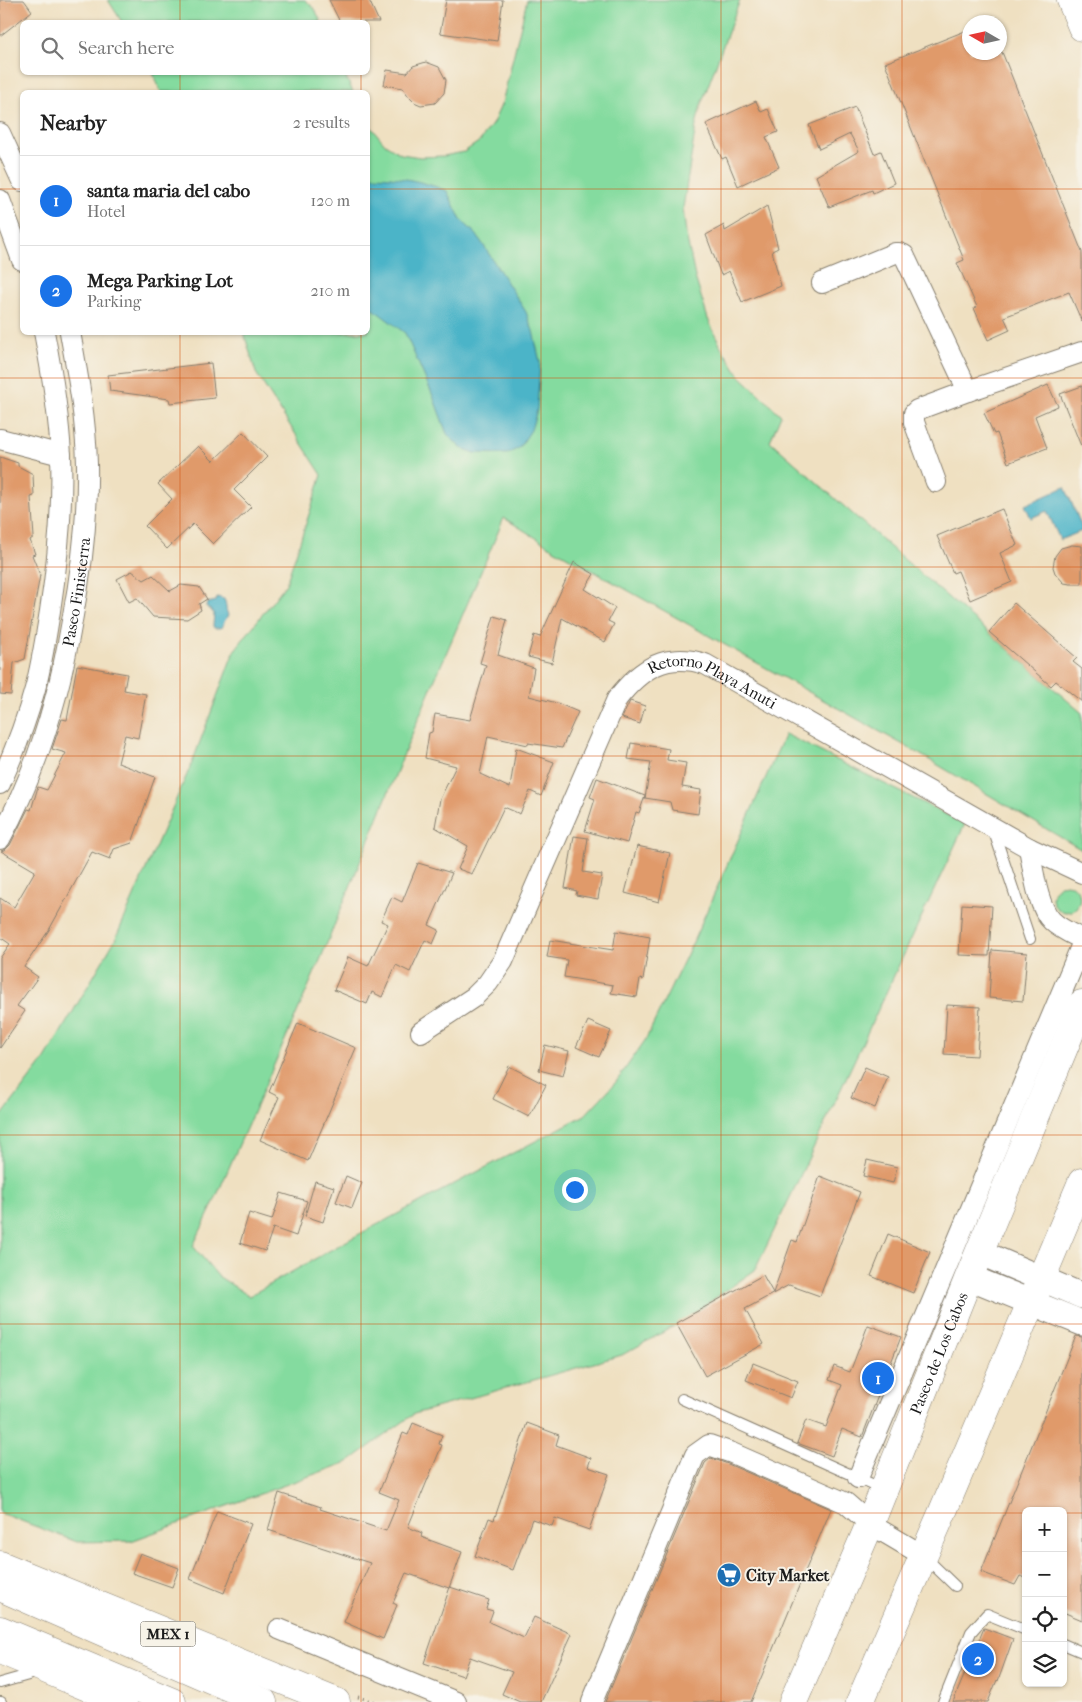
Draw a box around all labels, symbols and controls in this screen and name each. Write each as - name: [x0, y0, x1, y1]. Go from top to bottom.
- north arrow: [962, 15, 1007, 60]
- search box: [20, 20, 370, 75]
- icon: search: [38, 34, 66, 62]
- text: Search here: [78, 37, 174, 59]
- text: Nearby: [40, 111, 106, 135]
- text: 2 results: [293, 113, 350, 132]
- text: santa maria del cabo: [87, 180, 250, 202]
- text: 1: [53, 191, 59, 210]
- text: 120 m: [311, 191, 350, 210]
- text: Hotel: [87, 202, 125, 221]
- text: Mega Parking Lot: [87, 270, 233, 292]
- text: 2: [52, 281, 60, 300]
- text: 210 m: [311, 281, 350, 300]
- text: Parking: [87, 292, 141, 311]
- street label: Paseo Finisterra: [59, 536, 94, 648]
- street label: Retorno Playa Anuti: [644, 651, 780, 713]
- your location: [562, 1177, 588, 1203]
- street label: Paseo de Los Cabos: [906, 1289, 972, 1417]
- pin: 1: [862, 1359, 894, 1397]
- map controls: [1022, 1507, 1067, 1687]
- button: +: [1022, 1507, 1067, 1552]
- button: −: [1022, 1552, 1067, 1597]
- supermarket icon: City Market: [716, 1562, 742, 1588]
- place label: City Market: [746, 1566, 830, 1586]
- button: locate: [1022, 1597, 1067, 1642]
- road number: MEX 1: [140, 1622, 196, 1646]
- pin: 2: [962, 1640, 994, 1678]
- button: layers: [1022, 1642, 1067, 1687]

